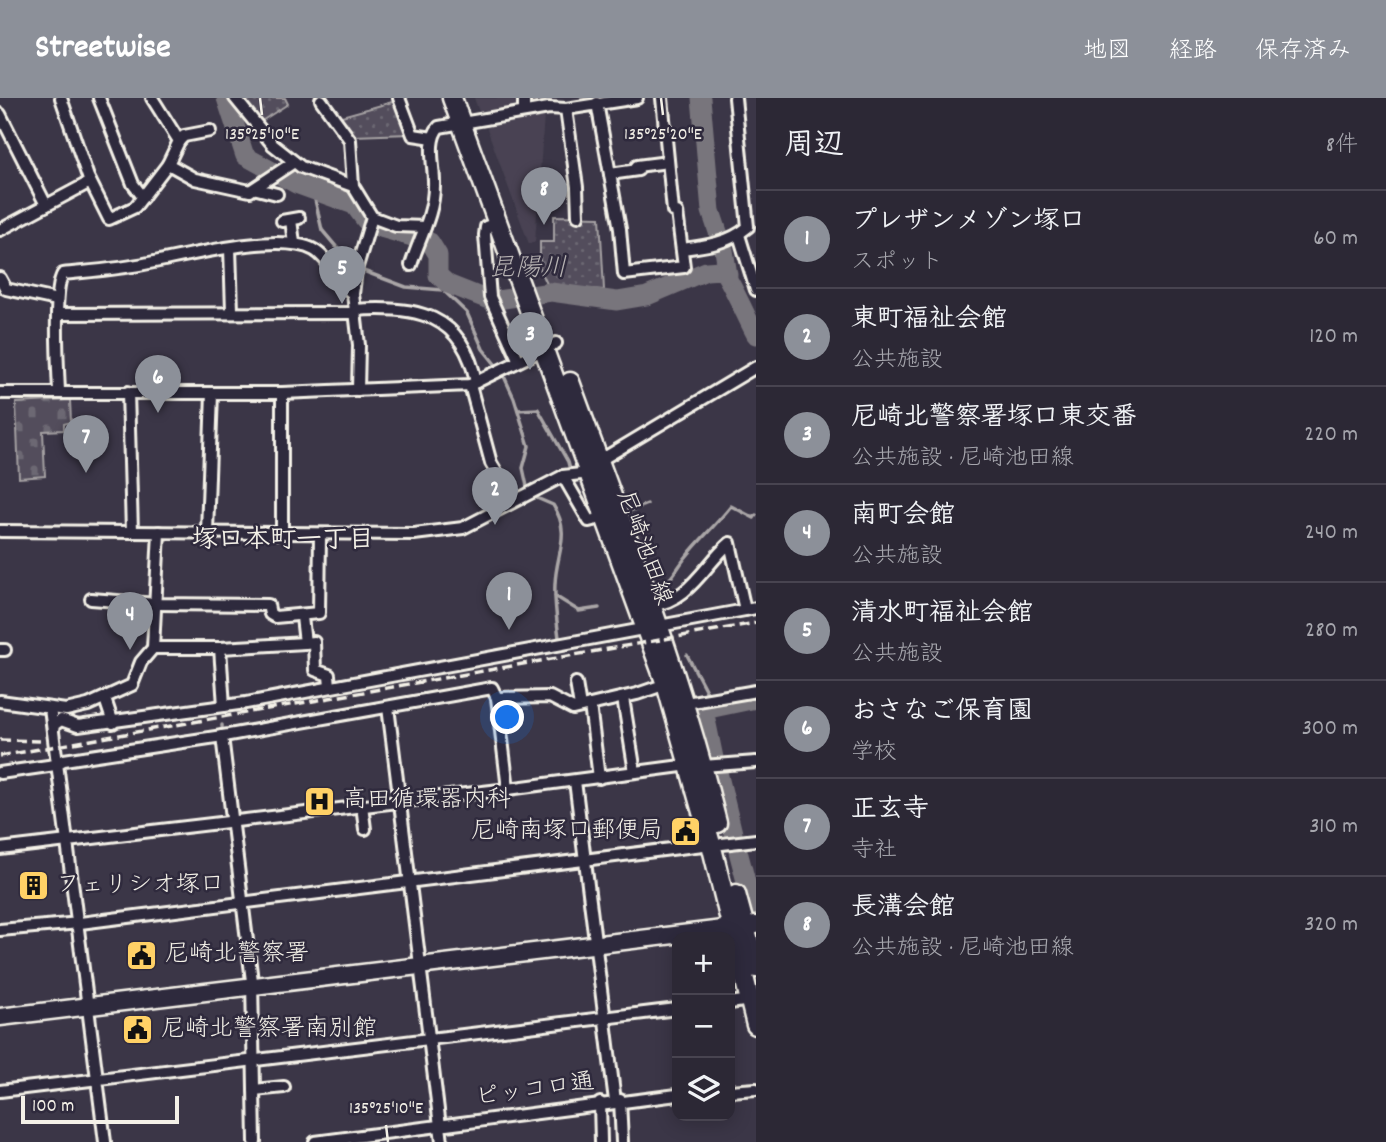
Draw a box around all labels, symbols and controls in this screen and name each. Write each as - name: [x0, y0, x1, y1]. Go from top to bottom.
- text: Streetwise: [35, 26, 171, 73]
- text: 地図: [1083, 35, 1131, 69]
- text: 経路: [1169, 35, 1217, 69]
- text: 保存済み: [1255, 35, 1351, 69]
- text: 135°25'10"E: [225, 123, 299, 148]
- text: 135°25'20"E: [624, 123, 702, 148]
- text: 周辺: [784, 126, 844, 169]
- text: 8件: [1326, 130, 1358, 163]
- pin: 8: [521, 167, 567, 225]
- text: プレザンメゾン塚口: [851, 204, 1086, 241]
- text: 1: [804, 223, 810, 256]
- text: 60 m: [1313, 223, 1358, 256]
- pin: 5: [319, 246, 365, 304]
- text: スポット: [851, 247, 943, 280]
- water label: 昆陽川: [489, 251, 567, 288]
- text: 東町福祉会館: [851, 302, 1007, 339]
- pin: 3: [507, 312, 553, 370]
- text: 2: [802, 321, 812, 354]
- text: 120 m: [1309, 321, 1358, 354]
- text: 公共施設: [851, 345, 943, 378]
- pin: 6: [135, 355, 181, 413]
- text: 尼崎北警察署塚口東交番: [851, 400, 1137, 437]
- pin: 7: [63, 415, 109, 473]
- text: 3: [802, 419, 812, 452]
- text: 220 m: [1304, 419, 1358, 452]
- text: 公共施設 · 尼崎池田線: [851, 443, 1074, 476]
- pin: 2: [472, 467, 518, 525]
- street label: 尼崎池田線: [607, 486, 679, 610]
- text: 南町会館: [851, 498, 955, 535]
- text: 4: [802, 517, 812, 550]
- text: 240 m: [1305, 517, 1358, 550]
- district label: 塚口本町一丁目: [192, 523, 374, 560]
- text: 公共施設: [851, 541, 943, 574]
- pin: 1: [486, 572, 532, 630]
- pin: 4: [107, 592, 153, 650]
- text: 清水町福祉会館: [851, 596, 1033, 633]
- text: 5: [802, 615, 812, 648]
- text: 280 m: [1305, 615, 1358, 648]
- text: 公共施設: [851, 639, 943, 672]
- text: おさなご保育園: [851, 694, 1033, 731]
- your location: [490, 700, 524, 734]
- text: 6: [801, 713, 813, 746]
- text: 300 m: [1302, 713, 1358, 746]
- text: 学校: [851, 737, 897, 770]
- hospital icon: 高田循環器内科: [303, 784, 337, 818]
- place label: 高田循環器内科: [343, 784, 511, 818]
- text: 正玄寺: [851, 792, 929, 829]
- text: 7: [803, 811, 811, 844]
- text: 310 m: [1309, 811, 1358, 844]
- place label: 尼崎南塚口郵便局: [471, 815, 663, 849]
- public building icon: 尼崎南塚口郵便局: [669, 815, 703, 849]
- text: 寺社: [851, 835, 897, 868]
- building icon: フェリシオ塚口: [16, 869, 50, 903]
- place label: フェリシオ塚口: [56, 869, 224, 903]
- text: 長溝会館: [851, 890, 955, 927]
- text: 8: [802, 909, 812, 942]
- text: 320 m: [1304, 909, 1358, 942]
- map controls: [672, 932, 735, 1121]
- button: +: [672, 932, 735, 995]
- text: 公共施設 · 尼崎池田線: [851, 933, 1074, 966]
- public building icon: 尼崎北警察署: [125, 938, 159, 972]
- place label: 尼崎北警察署: [165, 938, 309, 972]
- button: −: [672, 995, 735, 1058]
- public building icon: 尼崎北警察署南別館: [121, 1013, 155, 1047]
- place label: 尼崎北警察署南別館: [161, 1013, 377, 1047]
- button: layers: [672, 1058, 735, 1121]
- street label: ピッコロ通: [473, 1066, 597, 1116]
- scale bar: [21, 1093, 178, 1125]
- text: 100 m: [32, 1094, 74, 1121]
- text: 135°25'10"E: [349, 1097, 423, 1122]

